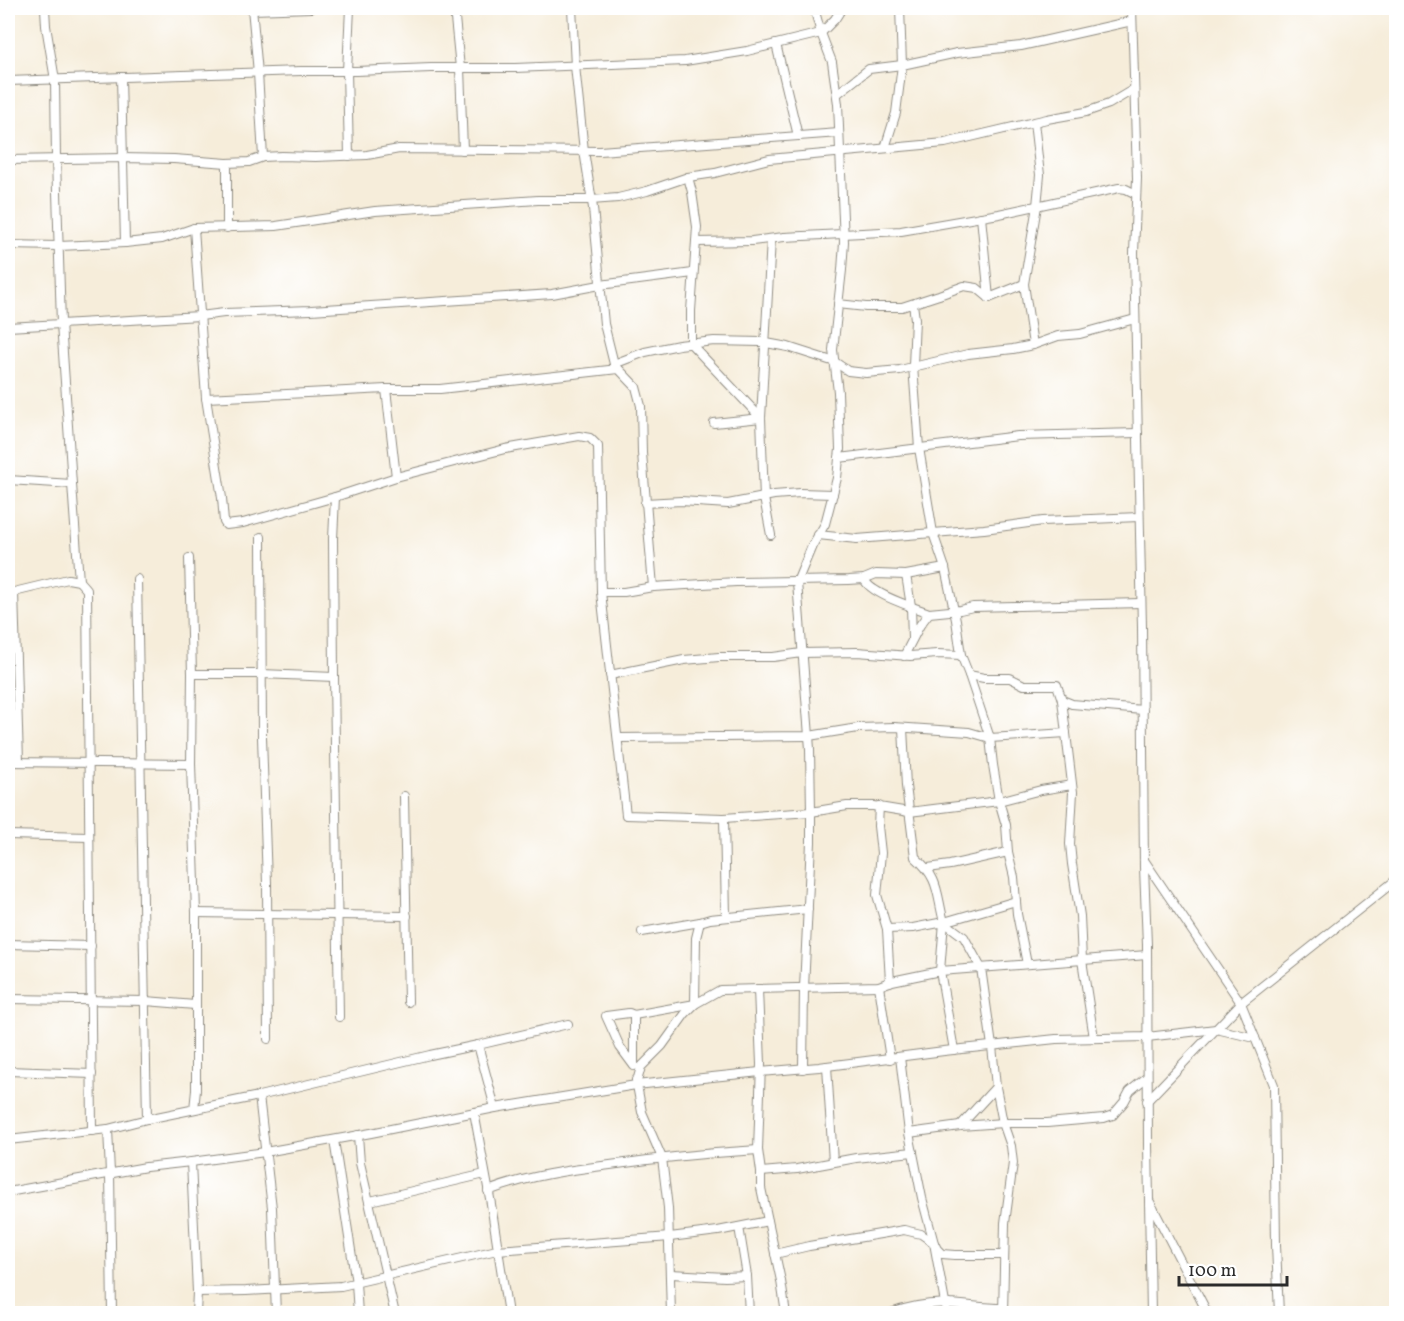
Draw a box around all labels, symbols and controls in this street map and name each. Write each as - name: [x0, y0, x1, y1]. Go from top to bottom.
- scale bar: [1179, 1249, 1287, 1287]
- text: 100 m: [1188, 1259, 1237, 1284]

